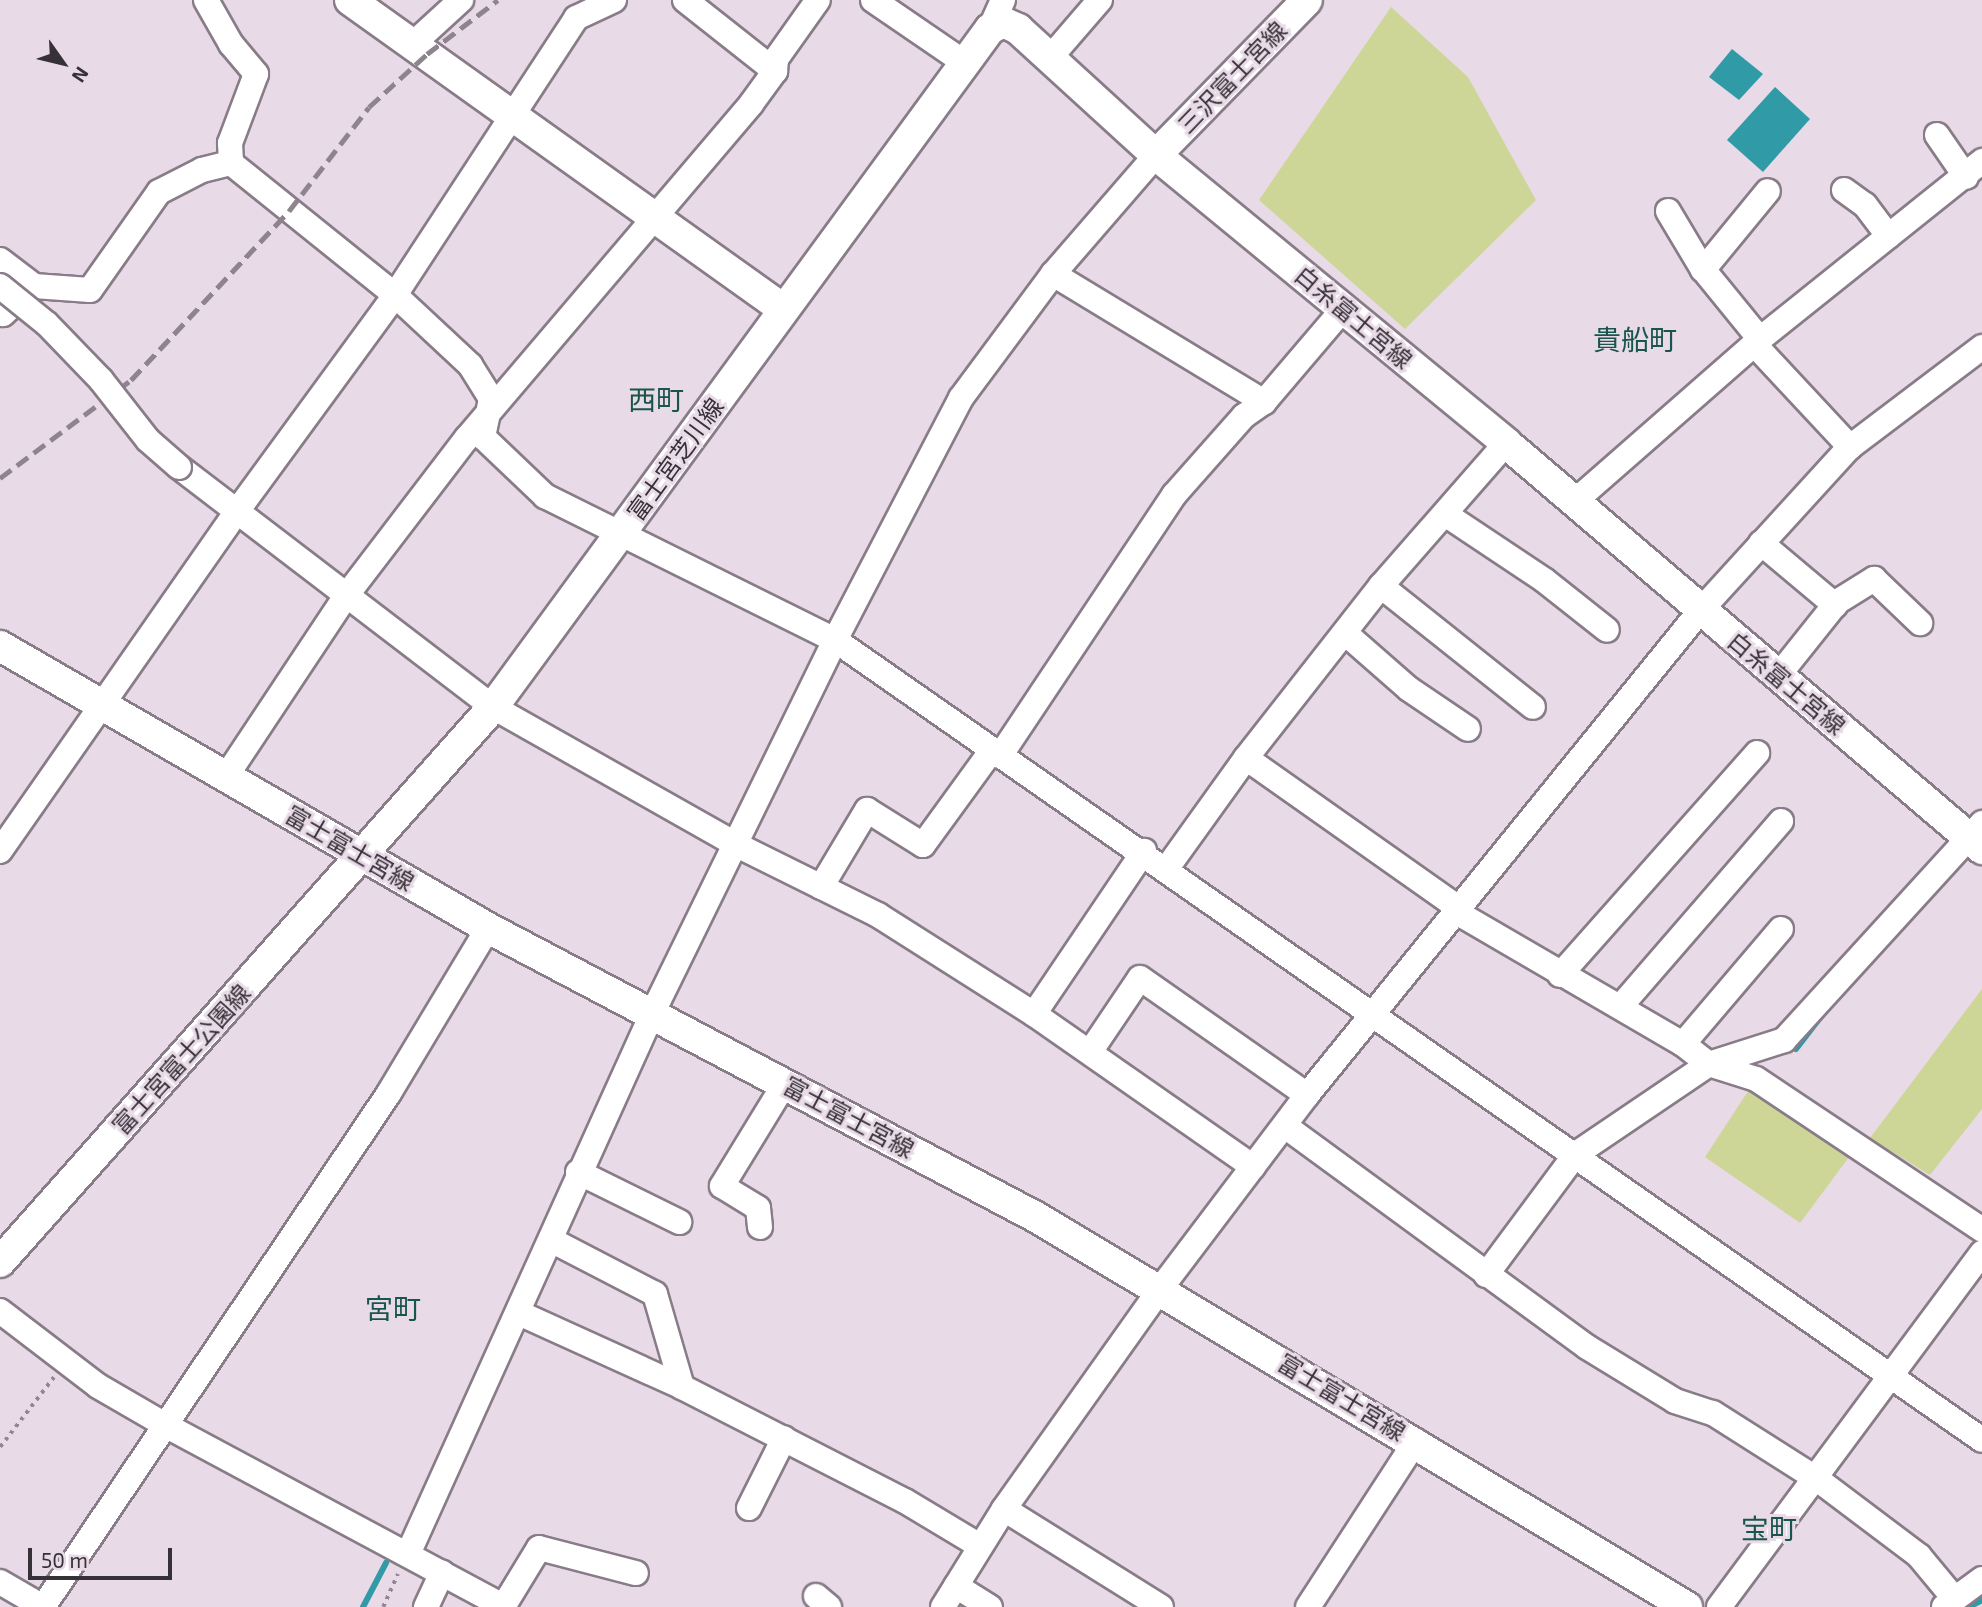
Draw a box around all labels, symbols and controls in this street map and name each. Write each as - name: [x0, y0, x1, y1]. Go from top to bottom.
- street label: 三沢富士宮線: [1172, 15, 1292, 139]
- north arrow: [28, 28, 98, 98]
- text: N: [67, 63, 94, 87]
- street label: 白糸富士宮線: [1290, 260, 1418, 374]
- district label: 貴船町: [1593, 322, 1677, 356]
- district label: 西町: [628, 382, 684, 416]
- street label: 富士宮芝川線: [621, 392, 729, 526]
- street label: 白糸富士宮線: [1723, 626, 1851, 740]
- street label: 富士富士宮線: [280, 800, 420, 896]
- street label: 富士宮富士公園線: [106, 978, 256, 1140]
- street label: 富士富士宮線: [779, 1070, 919, 1164]
- district label: 宮町: [365, 1291, 421, 1325]
- street label: 富士富士宮線: [1273, 1348, 1411, 1446]
- district label: 宝町: [1741, 1511, 1797, 1545]
- scale bar: [32, 1534, 175, 1578]
- text: 50 m: [41, 1547, 88, 1572]

